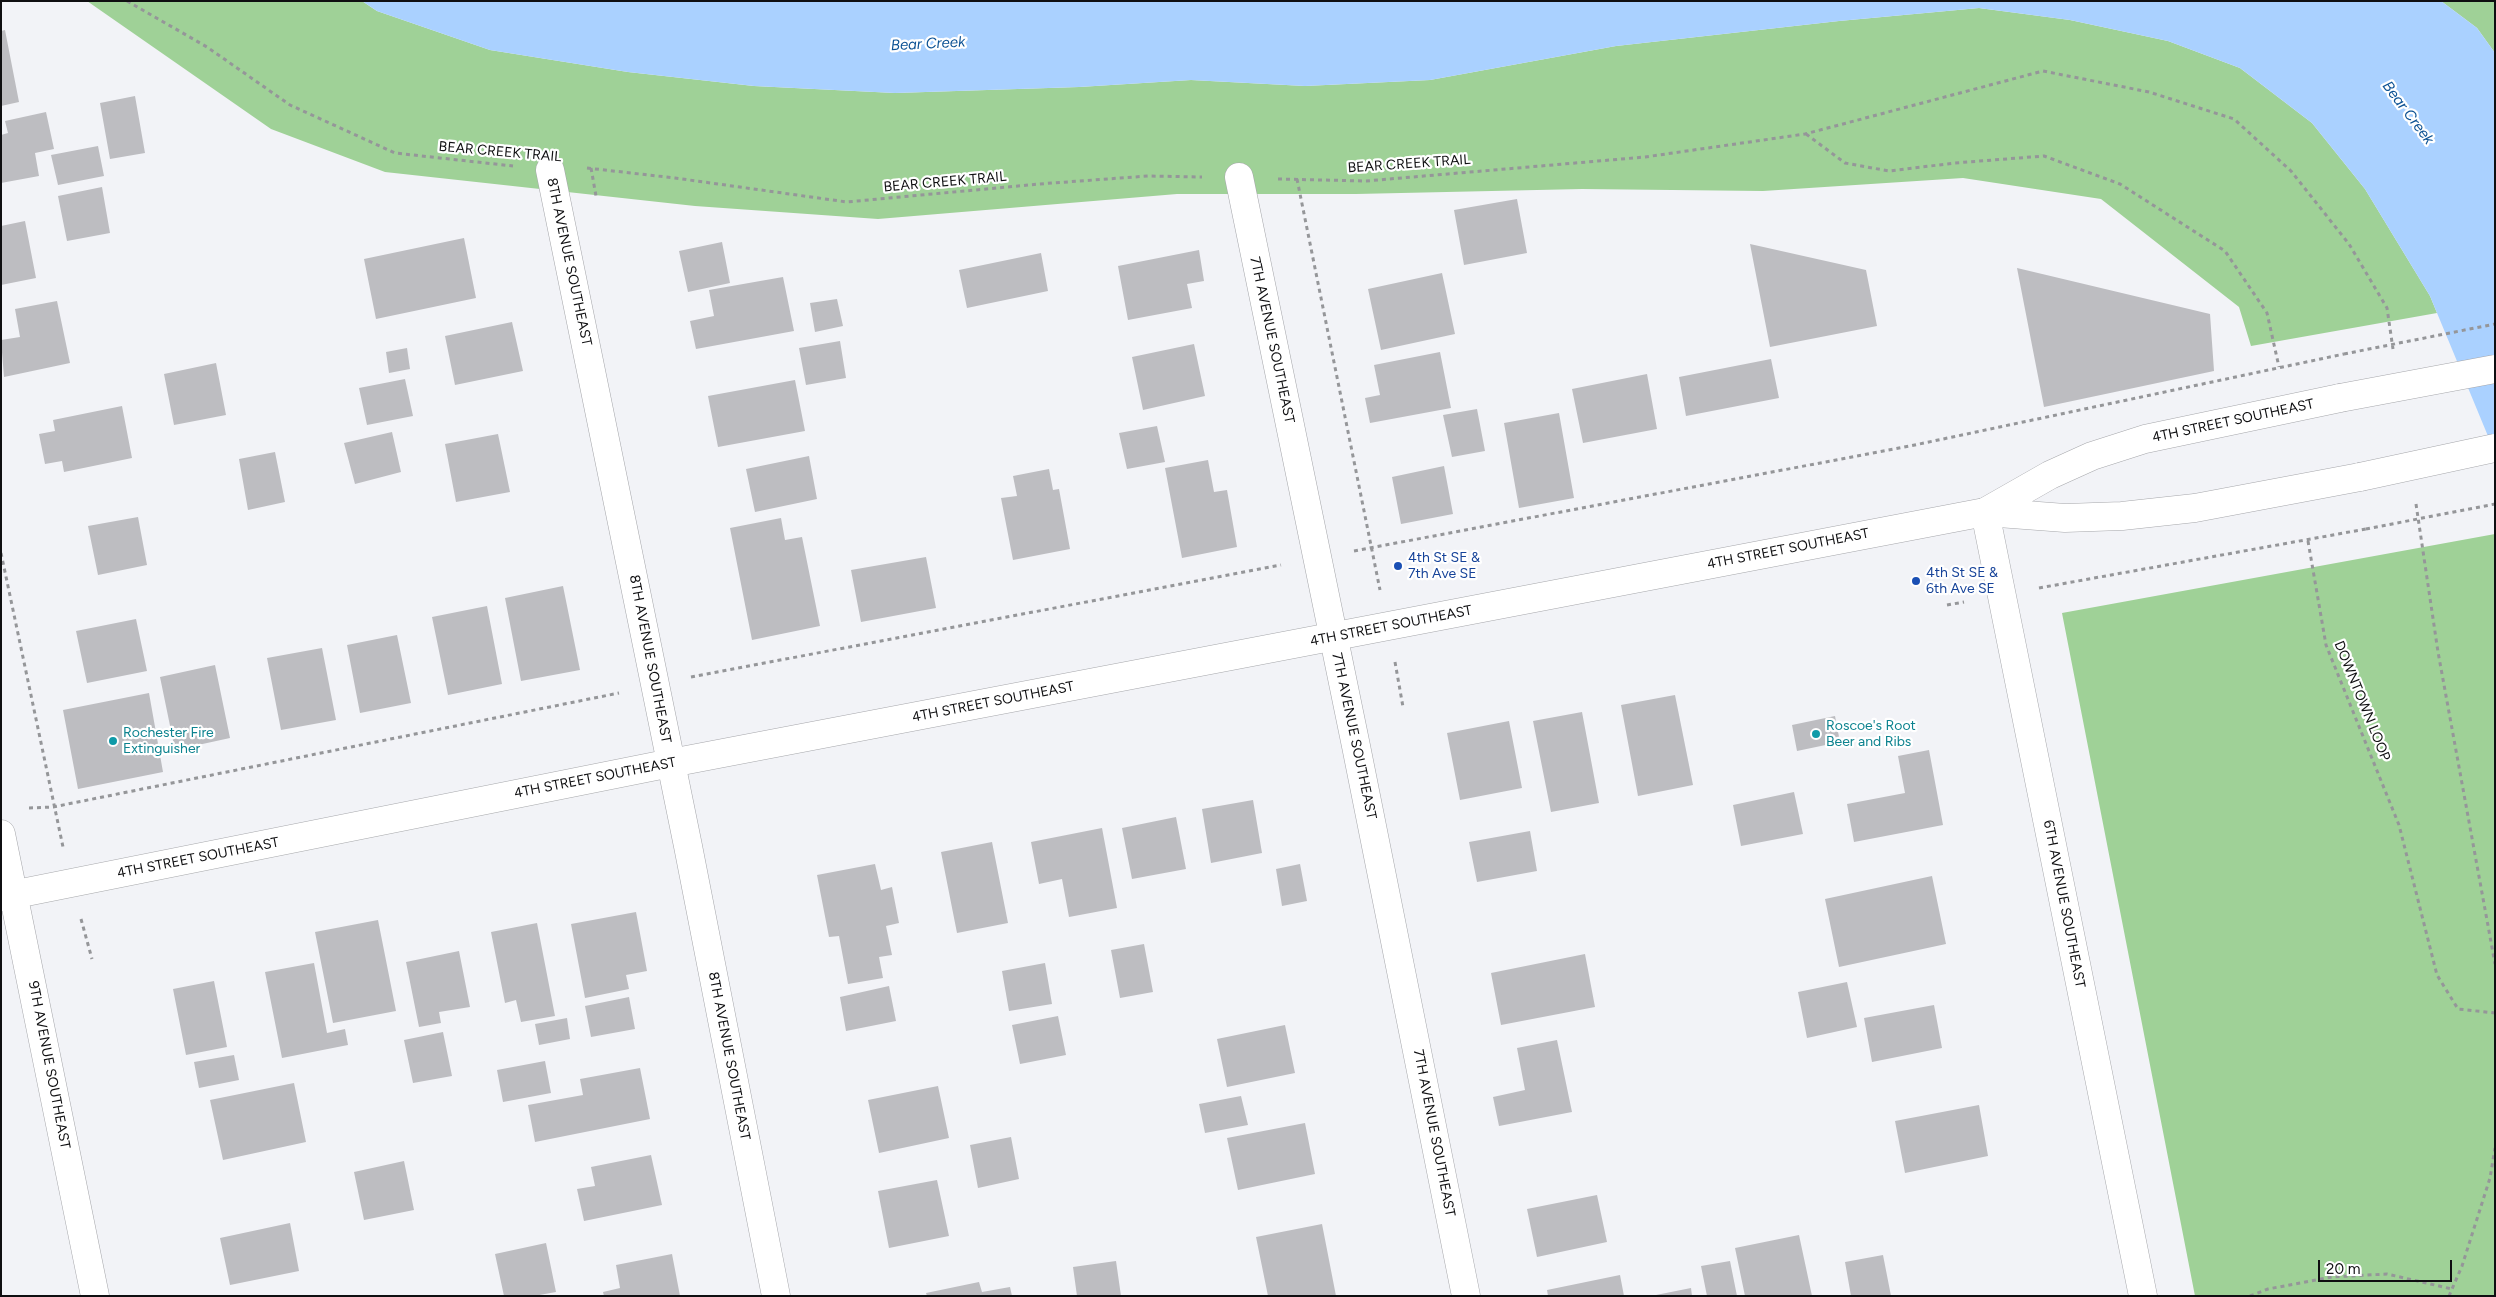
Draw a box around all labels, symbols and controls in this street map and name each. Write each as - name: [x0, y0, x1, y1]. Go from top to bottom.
- water label: Bear Creek: [890, 33, 966, 55]
- water label: Bear Creek: [2378, 78, 2438, 148]
- street label: BEAR CREEK TRAIL: [438, 138, 562, 166]
- street label: BEAR CREEK TRAIL: [1347, 151, 1471, 177]
- street label: BEAR CREEK TRAIL: [883, 168, 1007, 196]
- street label: 8TH AVENUE SOUTHEAST: [543, 177, 595, 347]
- street label: 7TH AVENUE SOUTHEAST: [1246, 255, 1298, 425]
- street label: 4TH STREET SOUTHEAST: [2151, 396, 2315, 446]
- street label: 4TH STREET SOUTHEAST: [1706, 525, 1870, 573]
- place label: 4th St SE & 7th Ave SE: [1408, 550, 1480, 582]
- marker: 4th St SE & 7th Ave SE: [1392, 560, 1404, 572]
- place label: 4th St SE & 6th Ave SE: [1926, 565, 1998, 598]
- street label: 8TH AVENUE SOUTHEAST: [625, 573, 675, 745]
- marker: 4th St SE & 6th Ave SE: [1910, 575, 1922, 587]
- street label: 4TH STREET SOUTHEAST: [1309, 602, 1473, 650]
- street label: DOWNTOWN LOOP: [2330, 639, 2394, 763]
- street label: 7TH AVENUE SOUTHEAST: [1328, 651, 1380, 821]
- street label: 4TH STREET SOUTHEAST: [911, 678, 1075, 726]
- place label: Roscoe's Root Beer and Ribs: [1826, 718, 1916, 750]
- place label: Rochester Fire Extinguisher: [123, 725, 214, 758]
- marker: Roscoe's Root Beer and Ribs: [1810, 728, 1822, 740]
- marker: Rochester Fire Extinguisher: [107, 735, 119, 747]
- street label: 4TH STREET SOUTHEAST: [513, 754, 677, 802]
- street label: 6TH AVENUE SOUTHEAST: [2039, 819, 2089, 989]
- street label: 4TH STREET SOUTHEAST: [116, 834, 280, 882]
- street label: 8TH AVENUE SOUTHEAST: [704, 970, 754, 1142]
- street label: 9TH AVENUE SOUTHEAST: [24, 980, 74, 1150]
- street label: 7TH AVENUE SOUTHEAST: [1410, 1048, 1458, 1218]
- scale bar: [2321, 1250, 2455, 1282]
- text: 20 m: [2326, 1260, 2360, 1278]

